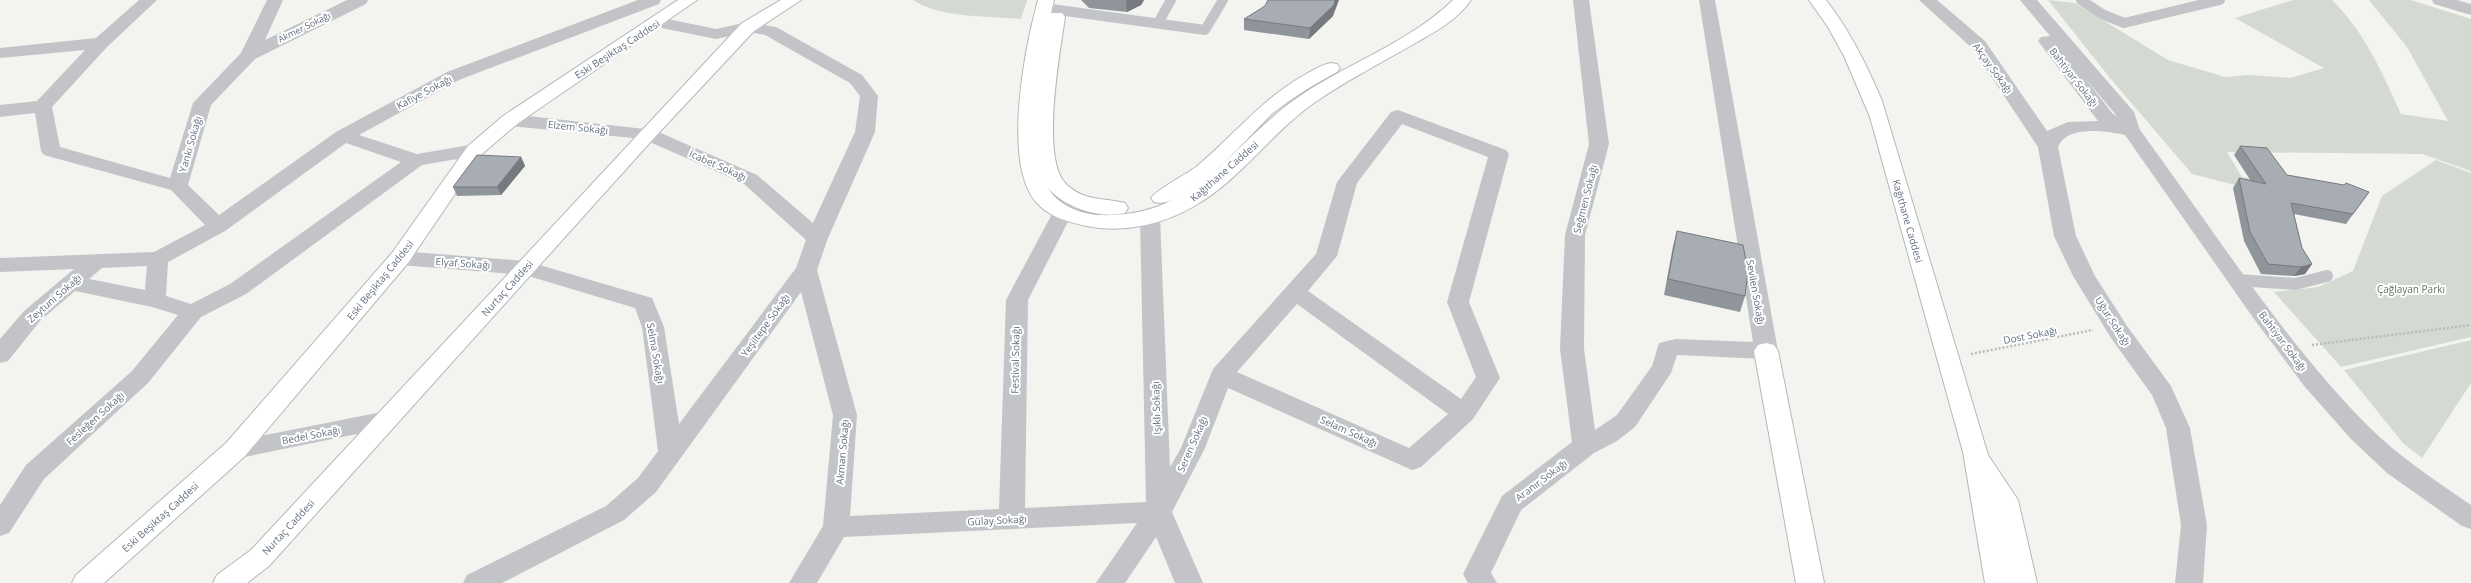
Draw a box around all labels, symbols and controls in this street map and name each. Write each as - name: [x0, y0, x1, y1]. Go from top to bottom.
- street label: Akmer Sokağı: [276, 9, 332, 45]
- street label: Eski Beşiktaş Caddesi: [572, 16, 662, 82]
- street label: Akçay Sokağı: [1970, 40, 2016, 96]
- street label: Bahtiyar Sokağı: [2046, 44, 2102, 110]
- street label: Kafiye Sokağı: [394, 71, 454, 113]
- street label: Yankı Sokağı: [175, 114, 205, 174]
- street label: Elzem Sokağı: [547, 117, 609, 137]
- street label: Kağıthane Caddesi: [1187, 137, 1261, 205]
- street label: İcabet Sokağı: [687, 146, 749, 184]
- street label: Seğmen Sokağı: [1570, 163, 1600, 235]
- street label: Kağıthane Caddesi: [1889, 178, 1927, 264]
- street label: Eski Beşiktaş Caddesi: [343, 237, 417, 323]
- street label: Elyaf Sokağı: [435, 254, 491, 272]
- street label: Nurtaç Caddesi: [478, 257, 536, 319]
- street label: Sevilen Sokağı: [1743, 258, 1769, 326]
- street label: Zeytuni Sokağı: [24, 271, 84, 325]
- park label: Çağlayan Parkı: [2377, 282, 2445, 296]
- street label: Yeşiltepe Sokağı: [737, 291, 793, 359]
- street label: Uğur Sokağı: [2092, 294, 2134, 348]
- street label: Bahtiyar Sokağı: [2256, 308, 2310, 374]
- street label: Selma Sokağı: [644, 322, 668, 384]
- street label: Dost Sokağı: [2002, 323, 2058, 347]
- street label: Festival Sokağı: [1007, 326, 1023, 394]
- street label: Işıklı Sokağı: [1148, 381, 1164, 435]
- street label: Fesleğen Sokağı: [63, 388, 127, 448]
- street label: Selam Sokağı: [1318, 412, 1380, 450]
- street label: Seren Sokağı: [1173, 414, 1211, 474]
- street label: Akman Sokağı: [832, 419, 852, 485]
- street label: Bedel Sokağı: [281, 422, 341, 448]
- street label: Aranır Sokağı: [1512, 456, 1570, 504]
- street label: Eski Beşiktaş Caddesi: [119, 479, 201, 555]
- street label: Nurtaç Caddesi: [259, 496, 317, 558]
- street label: Gülay Sokağı: [967, 511, 1027, 529]

